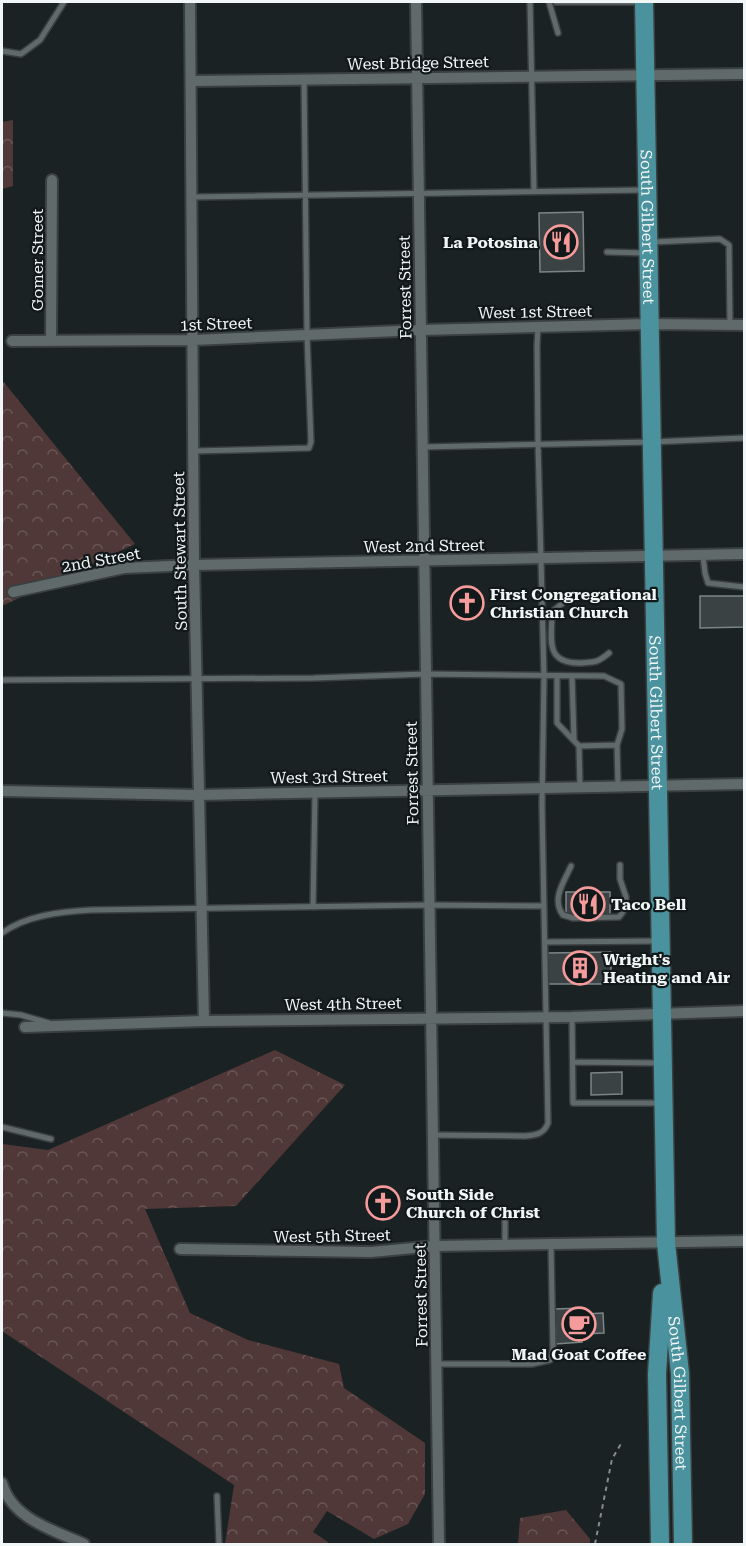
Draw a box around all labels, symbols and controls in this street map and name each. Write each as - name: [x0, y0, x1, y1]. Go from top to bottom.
- street label: West Bridge Street: [347, 52, 489, 74]
- street label: South Gilbert Street: [637, 149, 659, 305]
- street label: Gomer Street: [28, 209, 47, 311]
- restaurant icon: La Potosina: [543, 224, 579, 260]
- place label: La Potosina: [443, 233, 539, 252]
- street label: Forrest Street: [395, 235, 415, 339]
- street label: West 1st Street: [478, 302, 592, 322]
- street label: 1st Street: [179, 313, 253, 335]
- street label: South Stewart Street: [169, 471, 191, 631]
- street label: West 2nd Street: [363, 535, 485, 557]
- street label: 2nd Street: [60, 544, 142, 576]
- church icon: First Congregational Christian Church: [449, 585, 485, 621]
- place label: First Congregational Christian Church: [490, 585, 657, 622]
- street label: South Gilbert Street: [646, 635, 667, 790]
- street label: Forrest Street: [402, 721, 422, 825]
- street label: West 3rd Street: [270, 766, 388, 788]
- restaurant icon: Taco Bell: [570, 886, 606, 922]
- place label: Taco Bell: [611, 895, 687, 914]
- building icon: Wright's Heating and Air: [562, 950, 598, 986]
- place label: Wright's Heating and Air: [603, 950, 730, 987]
- street label: West 4th Street: [284, 993, 402, 1015]
- church icon: South Side Church of Christ: [365, 1185, 401, 1221]
- place label: South Side Church of Christ: [406, 1185, 541, 1222]
- street label: West 5th Street: [273, 1225, 391, 1247]
- street label: Forrest Street: [411, 1243, 431, 1347]
- cafe icon: Mad Goat Coffee: [561, 1306, 597, 1342]
- street label: South Gilbert Street: [664, 1315, 691, 1471]
- place label: Mad Goat Coffee: [512, 1345, 646, 1364]

